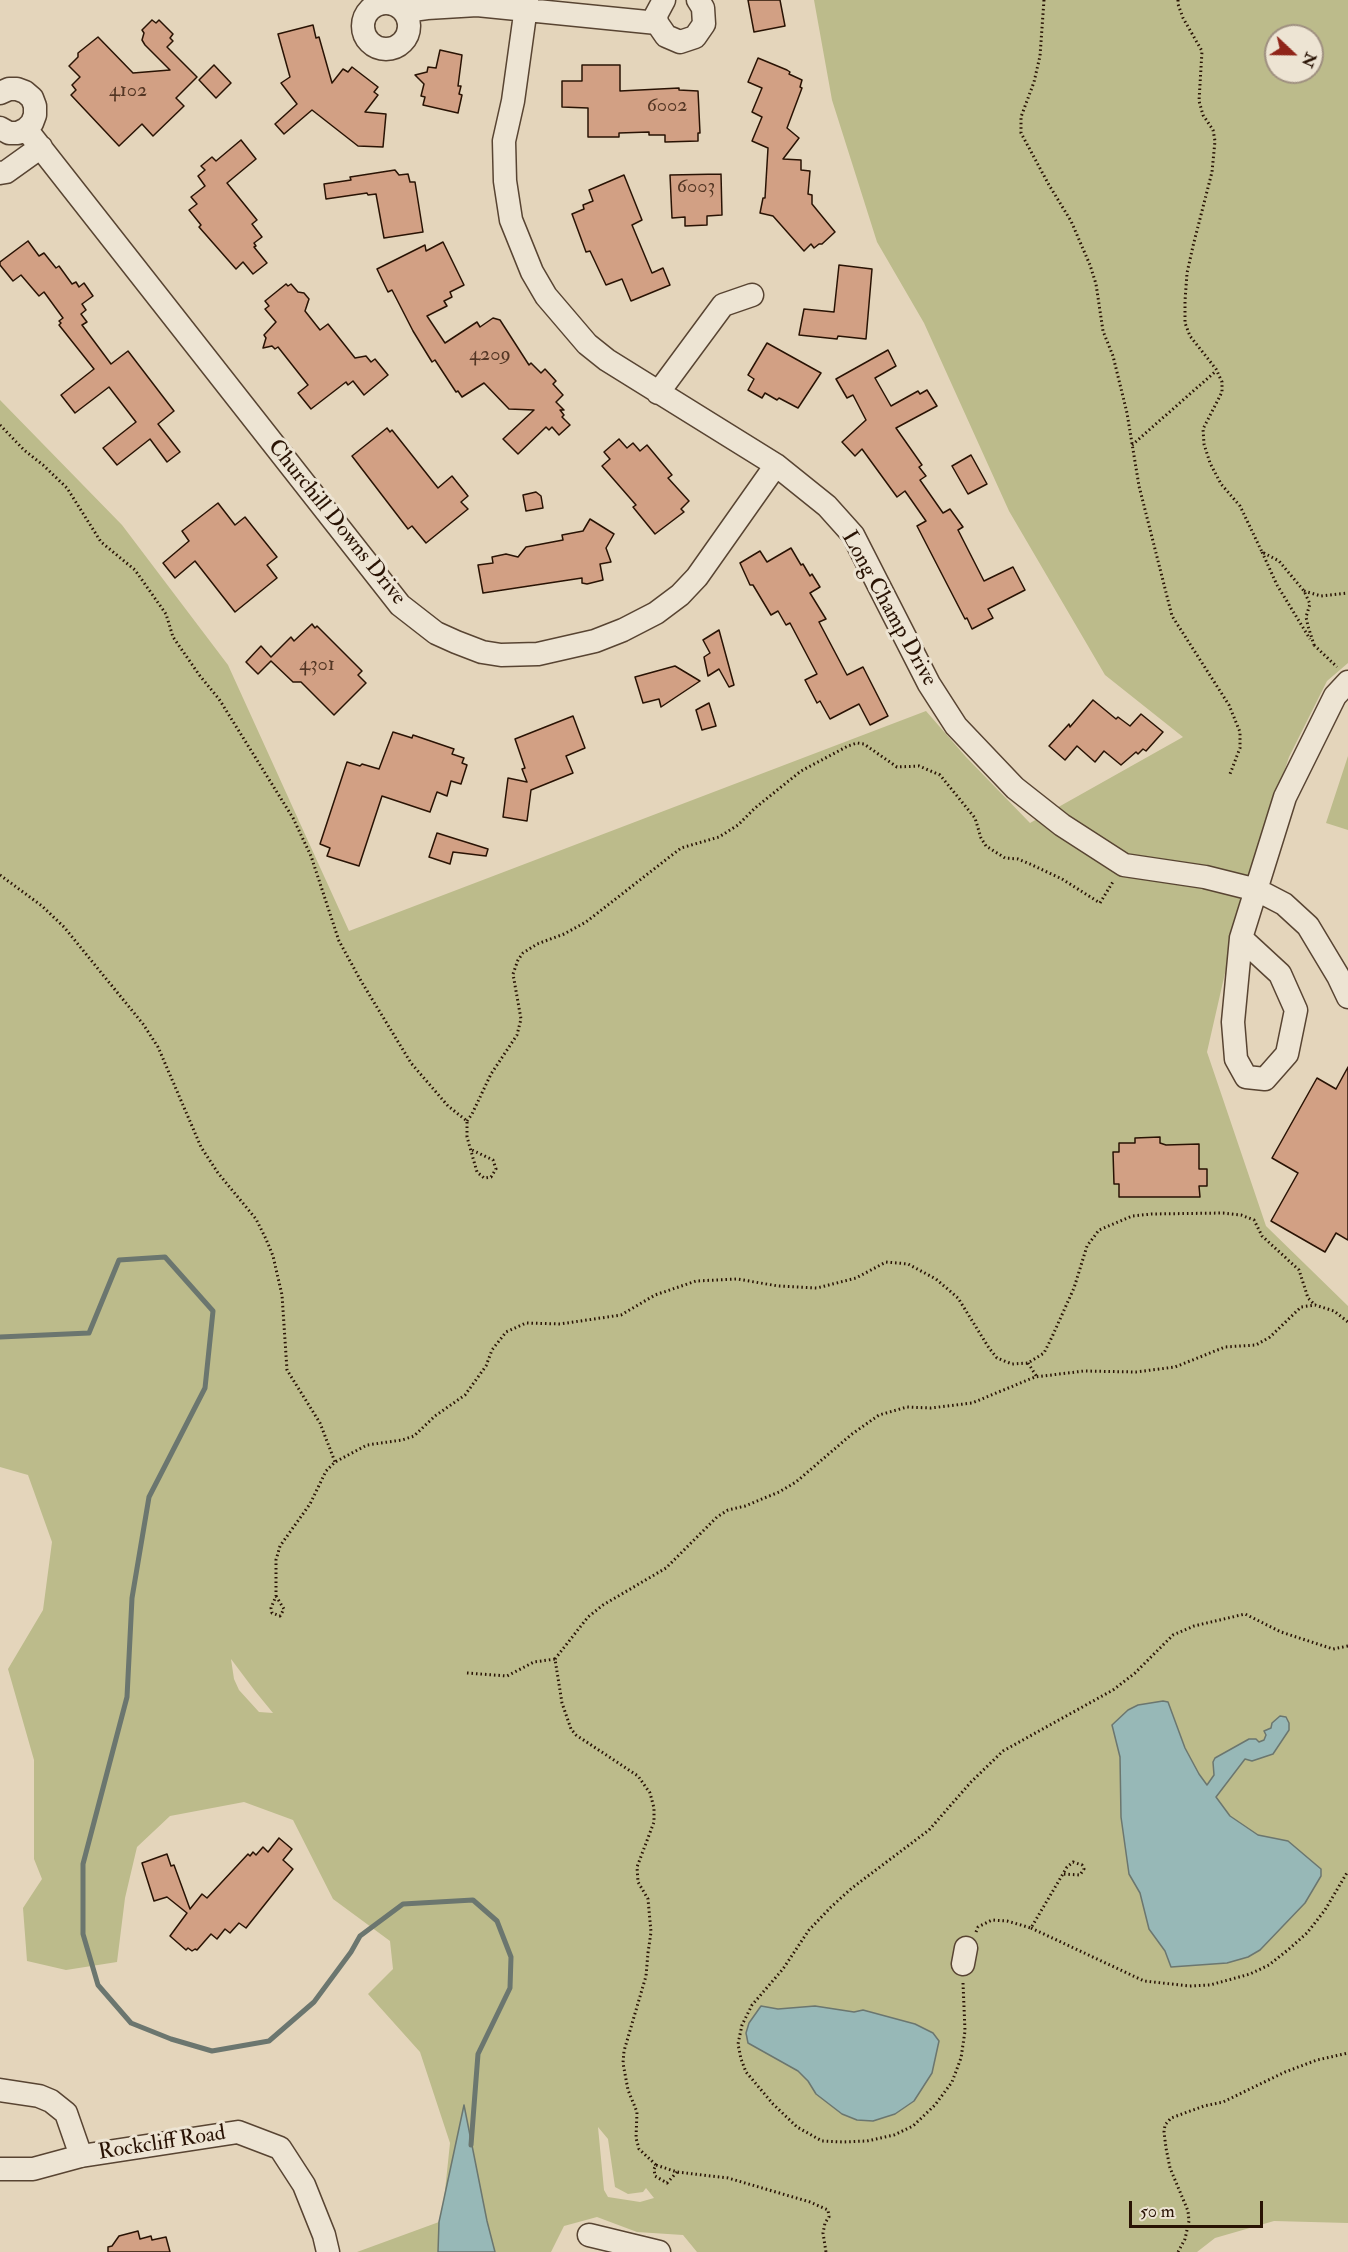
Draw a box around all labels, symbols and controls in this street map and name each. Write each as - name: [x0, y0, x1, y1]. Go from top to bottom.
- north arrow: [1264, 24, 1324, 84]
- text: N: [1297, 50, 1321, 70]
- house number: 4102: [109, 80, 147, 104]
- house number: 6002: [647, 95, 687, 119]
- house number: 6003: [677, 176, 715, 200]
- house number: 4209: [469, 344, 511, 368]
- street label: Churchill Downs Drive: [261, 435, 411, 611]
- street label: Long Champ Drive: [834, 527, 942, 691]
- house number: 4301: [299, 654, 335, 678]
- street label: Rockcliff Road: [96, 2121, 228, 2167]
- scale bar: [1132, 2189, 1266, 2227]
- text: 50 m: [1140, 2200, 1175, 2223]

